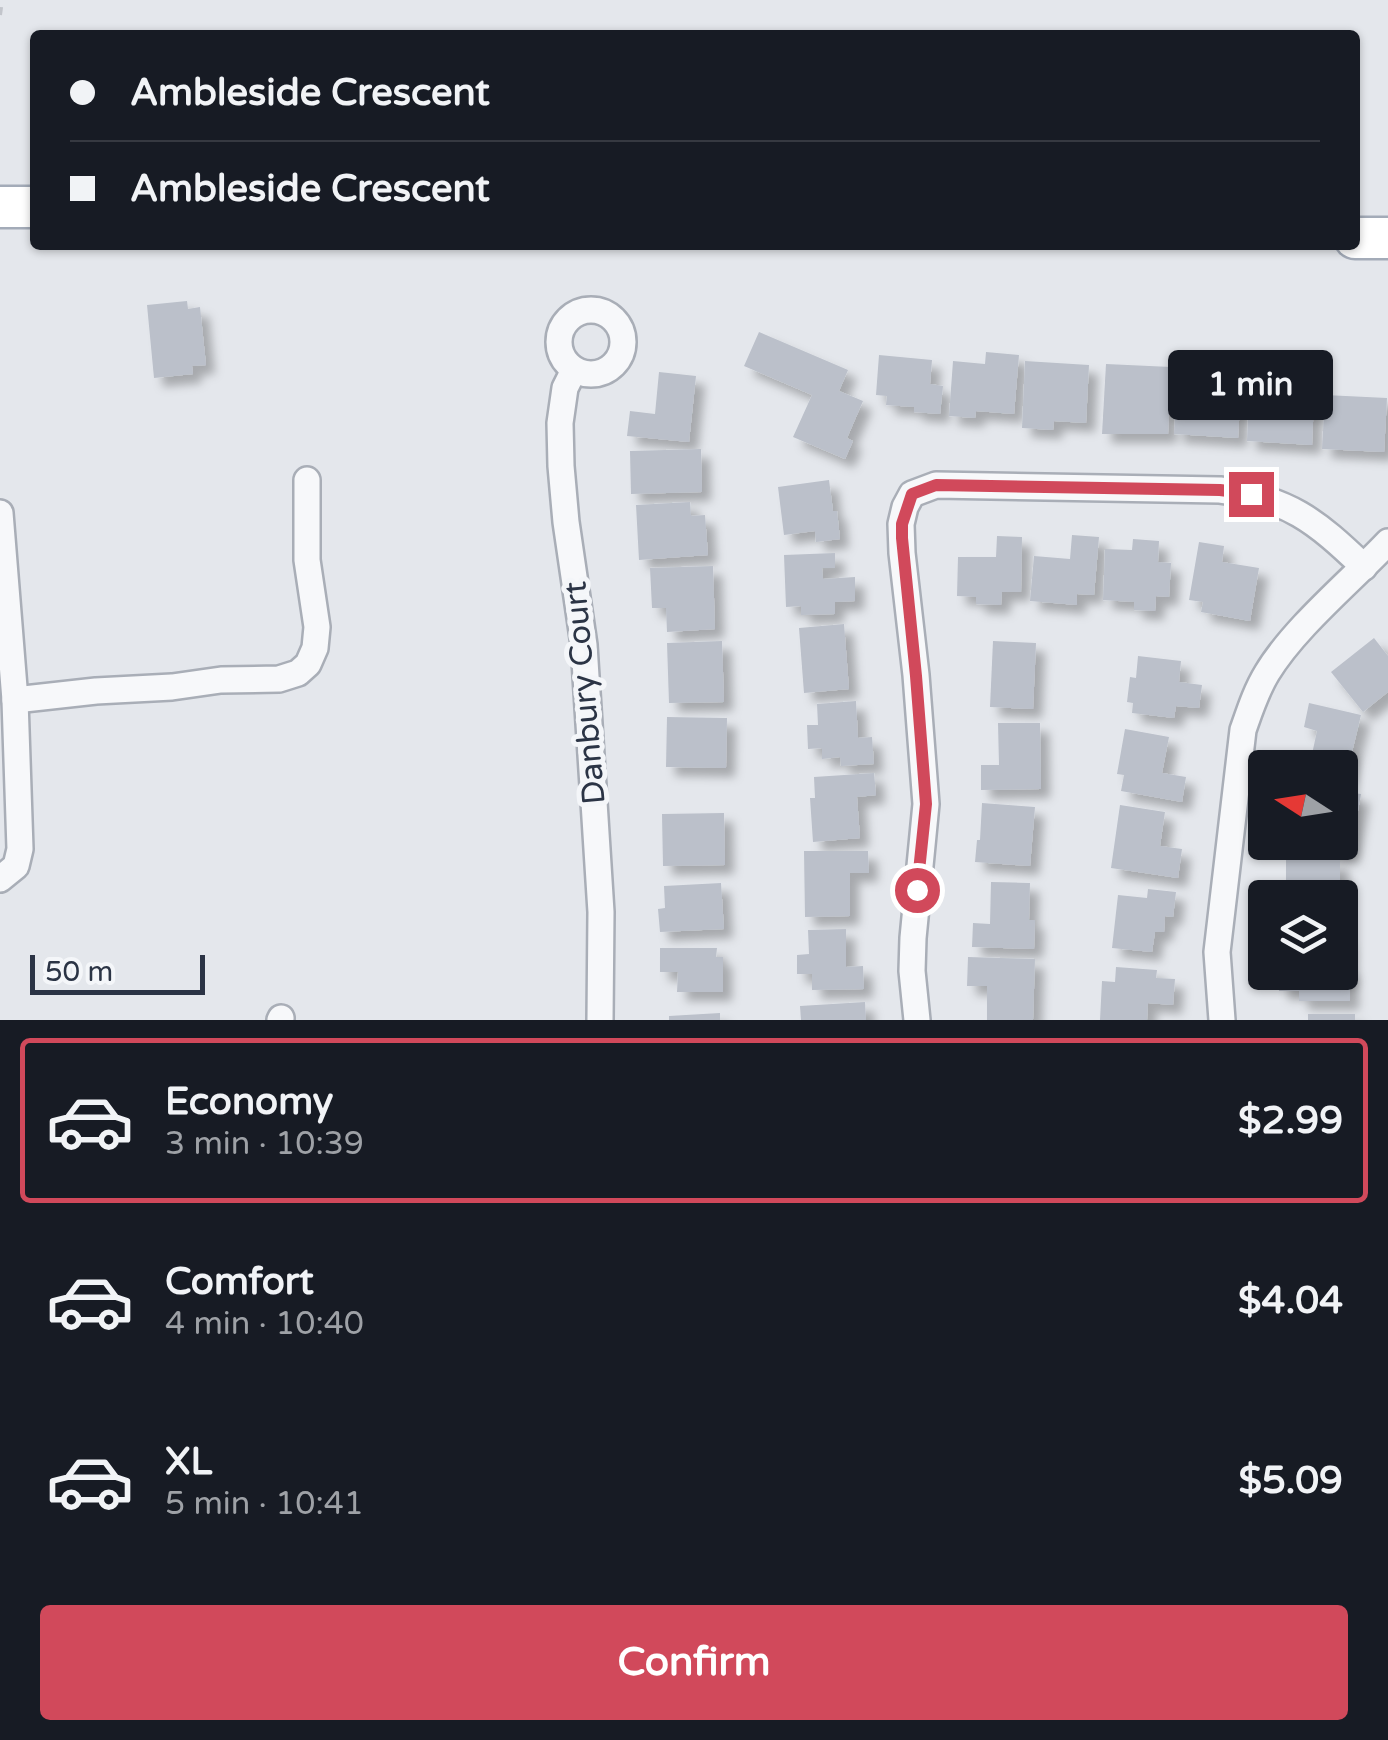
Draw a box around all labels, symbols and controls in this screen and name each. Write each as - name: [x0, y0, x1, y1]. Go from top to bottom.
- text: Ambleside Crescent: [130, 70, 490, 116]
- text: Ambleside Crescent: [130, 166, 490, 212]
- callout: 1 min: [1168, 349, 1334, 419]
- text: 1 min: [1208, 366, 1293, 404]
- route end: [1229, 472, 1274, 517]
- street label: Danbury Court: [556, 580, 614, 806]
- north arrow: [1248, 750, 1358, 860]
- map controls: [1248, 750, 1358, 990]
- route start: [895, 868, 940, 913]
- button: layers: [1248, 880, 1358, 990]
- scale bar: [30, 950, 205, 994]
- text: 50 m: [45, 955, 113, 989]
- icon: car: [45, 1076, 135, 1166]
- text: Economy: [165, 1079, 333, 1125]
- text: $2.99: [1238, 1098, 1343, 1144]
- text: 3 min · 10:39: [165, 1125, 364, 1163]
- icon: car: [45, 1256, 135, 1346]
- text: Comfort: [165, 1259, 314, 1305]
- text: $4.04: [1238, 1278, 1343, 1324]
- text: 4 min · 10:40: [165, 1305, 364, 1343]
- icon: car: [45, 1436, 135, 1526]
- text: XL: [165, 1439, 212, 1485]
- text: $5.09: [1238, 1458, 1343, 1504]
- text: 5 min · 10:41: [165, 1485, 364, 1523]
- button: Confirm: [40, 1605, 1348, 1720]

